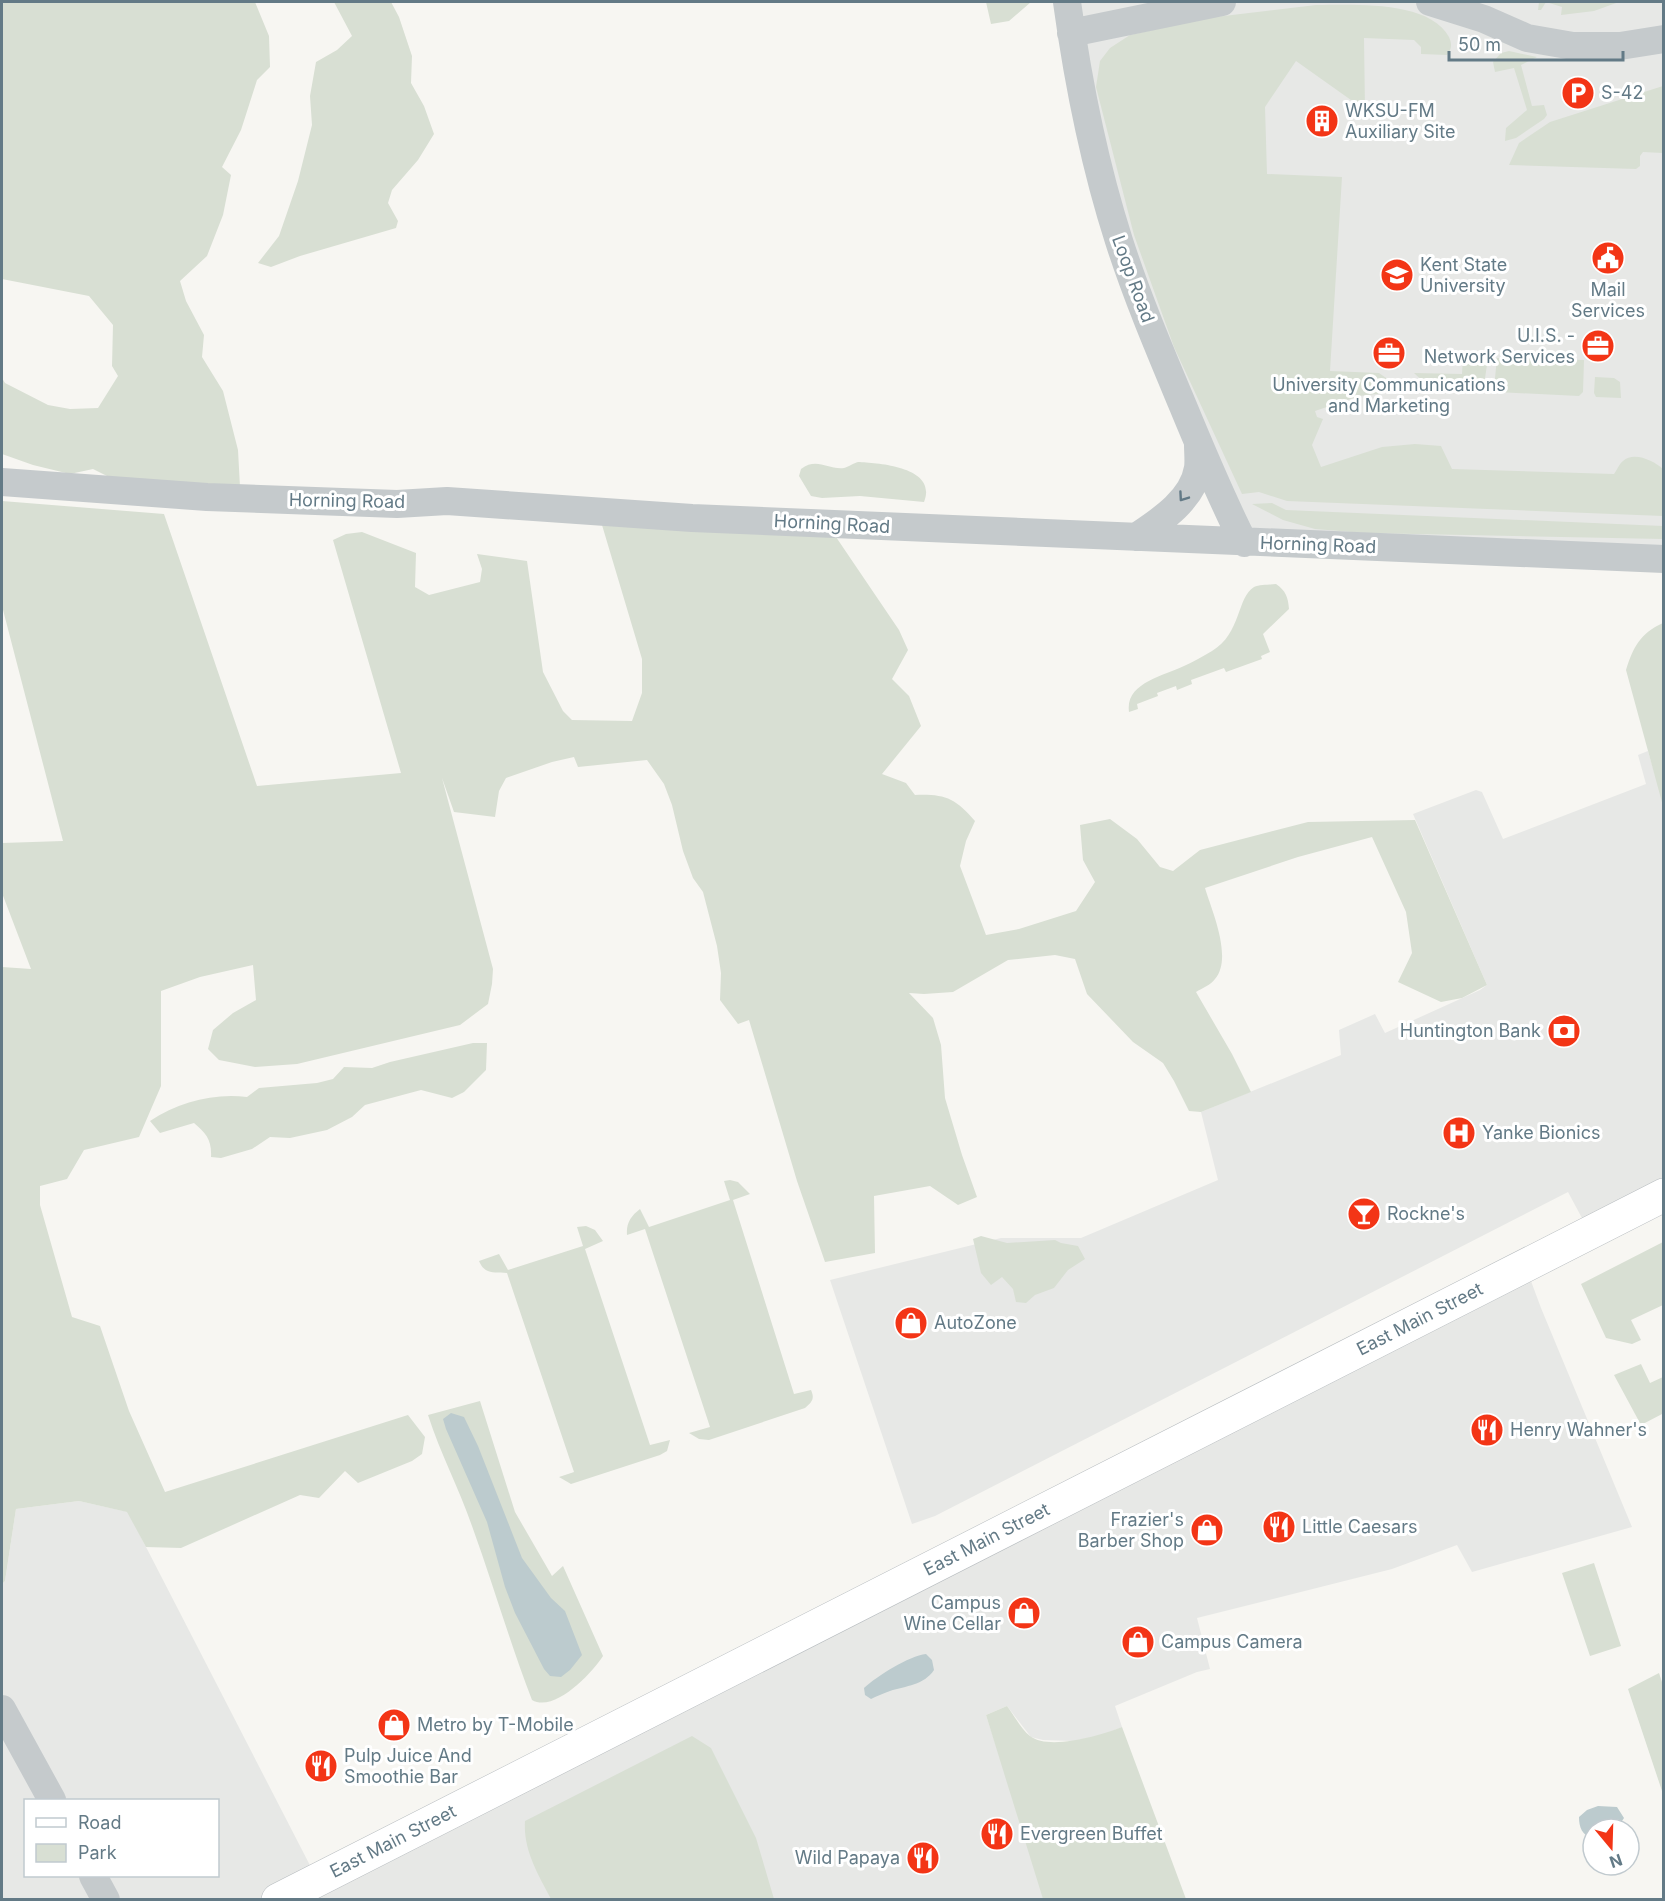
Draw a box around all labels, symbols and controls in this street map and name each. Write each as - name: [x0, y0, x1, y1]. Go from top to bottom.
- scale bar: [1449, 24, 1623, 62]
- text: 50 m: [1458, 34, 1501, 55]
- parking icon: S-42: [1560, 75, 1596, 111]
- place label: S-42: [1601, 82, 1643, 103]
- place label: WKSU-FM Auxiliary Site: [1345, 100, 1455, 142]
- building icon: WKSU-FM Auxiliary Site: [1304, 103, 1340, 139]
- street label: Loop Road: [1108, 232, 1159, 325]
- public building icon: Mail Services: [1590, 240, 1626, 276]
- place label: Kent State University: [1420, 254, 1507, 296]
- school or university icon: Kent State University: [1379, 257, 1415, 293]
- place label: Mail Services: [1571, 279, 1645, 321]
- place label: U.I.S. - Network Services: [1424, 325, 1575, 367]
- office icon: U.I.S. - Network Services: [1580, 328, 1616, 364]
- office icon: University Communications and Marketing: [1371, 335, 1407, 371]
- place label: University Communications and Marketing: [1272, 374, 1506, 416]
- street label: Horning Road: [289, 489, 405, 512]
- one-way arrow: [1179, 491, 1190, 502]
- street label: Horning Road: [773, 510, 891, 537]
- street label: Horning Road: [1259, 532, 1377, 557]
- bank icon: Huntington Bank: [1546, 1013, 1582, 1049]
- place label: Huntington Bank: [1400, 1020, 1541, 1041]
- hospital icon: Yanke Bionics: [1441, 1115, 1477, 1151]
- place label: Yanke Bionics: [1482, 1122, 1600, 1143]
- bar icon: Rockne's: [1346, 1196, 1382, 1232]
- place label: Rockne's: [1387, 1203, 1465, 1224]
- street label: East Main Street: [1353, 1278, 1486, 1360]
- shop icon: AutoZone: [893, 1305, 929, 1341]
- place label: AutoZone: [934, 1312, 1017, 1333]
- restaurant icon: Henry Wahner's: [1469, 1412, 1505, 1448]
- place label: Henry Wahner's: [1510, 1419, 1647, 1440]
- street label: East Main Street: [920, 1498, 1053, 1580]
- place label: Frazier's Barber Shop: [1078, 1509, 1184, 1551]
- restaurant icon: Little Caesars: [1261, 1509, 1297, 1545]
- shop icon: Frazier's Barber Shop: [1189, 1512, 1225, 1548]
- place label: Little Caesars: [1302, 1516, 1417, 1537]
- place label: Campus Wine Cellar: [903, 1592, 1001, 1634]
- shop icon: Campus Wine Cellar: [1006, 1595, 1042, 1631]
- shop icon: Campus Camera: [1120, 1624, 1156, 1660]
- place label: Campus Camera: [1161, 1631, 1303, 1652]
- shop icon: Metro by T-Mobile: [376, 1707, 412, 1743]
- place label: Metro by T-Mobile: [417, 1714, 574, 1735]
- place label: Pulp Juice And Smoothie Bar: [344, 1745, 472, 1787]
- restaurant icon: Pulp Juice And Smoothie Bar: [303, 1748, 339, 1784]
- legend: [24, 1799, 219, 1877]
- street label: East Main Street: [326, 1800, 459, 1882]
- text: Road: [78, 1812, 121, 1833]
- restaurant icon: Evergreen Buffet: [979, 1816, 1015, 1852]
- north arrow: [1581, 1817, 1641, 1877]
- place label: Evergreen Buffet: [1020, 1823, 1163, 1844]
- restaurant icon: Wild Papaya: [905, 1840, 941, 1876]
- text: Park: [78, 1842, 117, 1863]
- place label: Wild Papaya: [795, 1847, 900, 1868]
- text: N: [1607, 1850, 1625, 1873]

